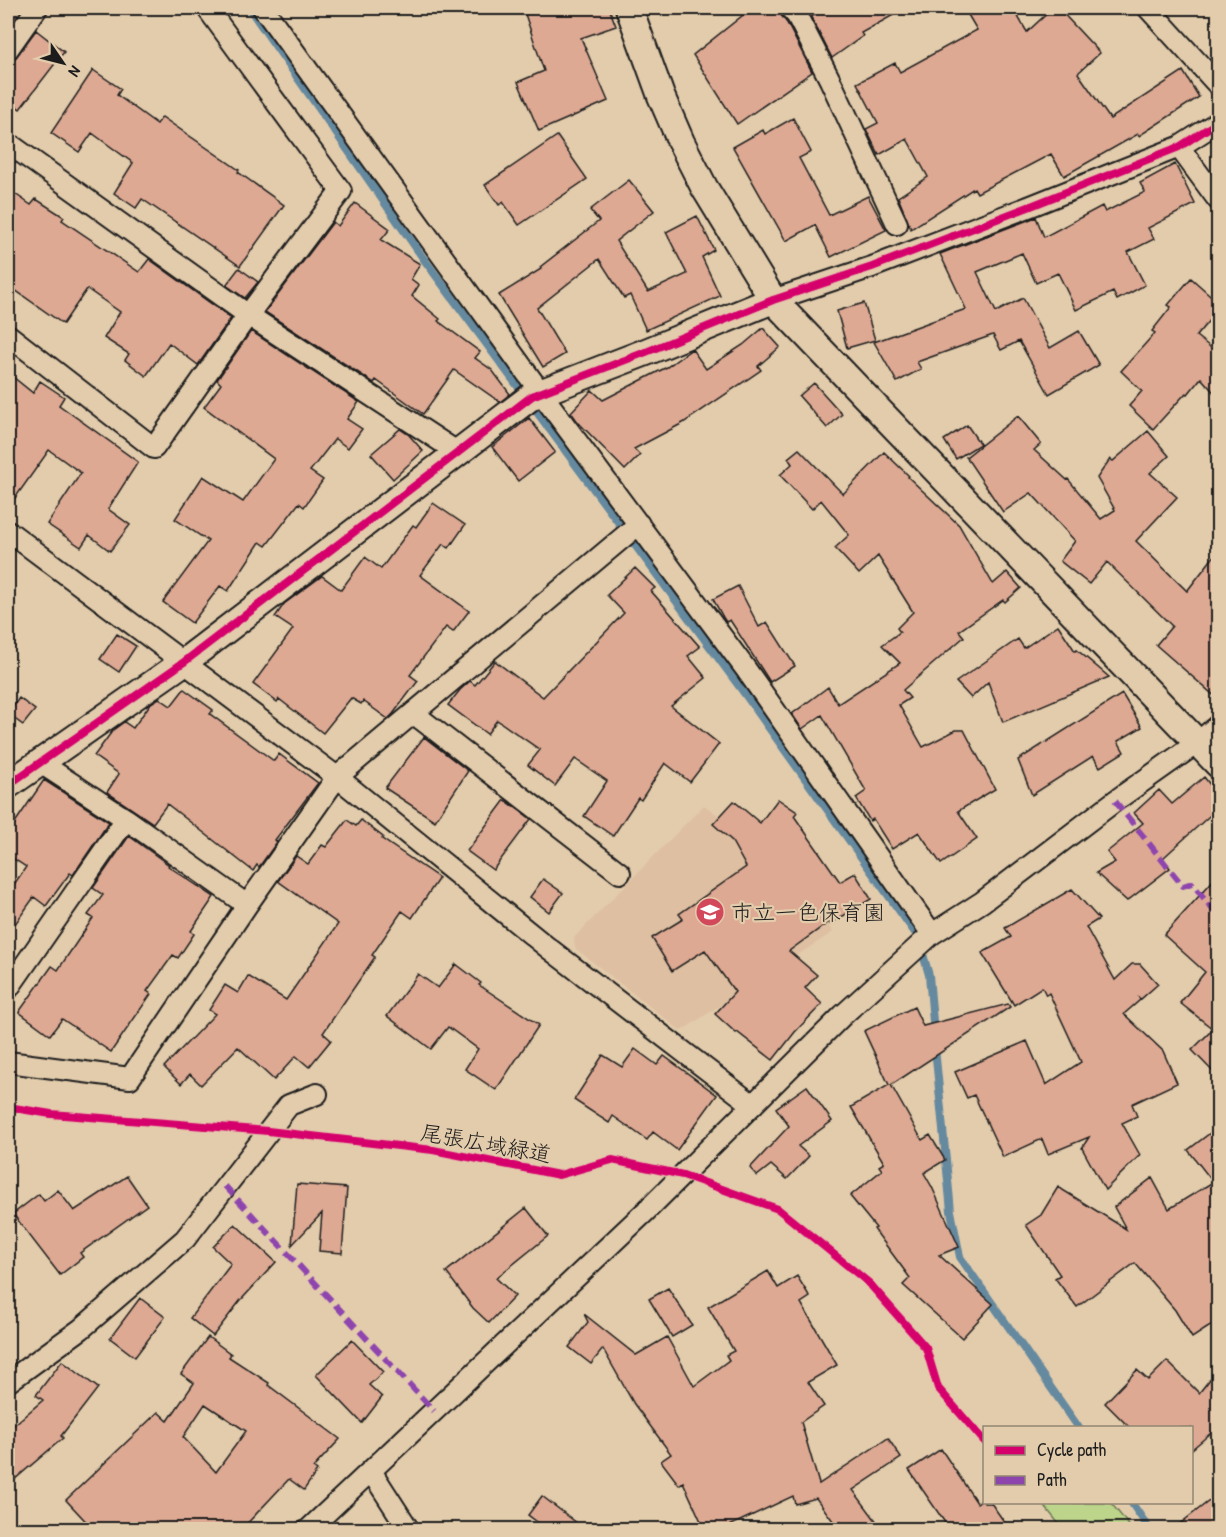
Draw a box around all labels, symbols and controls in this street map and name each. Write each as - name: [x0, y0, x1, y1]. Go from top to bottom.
- north arrow: [33, 33, 93, 93]
- text: N: [64, 62, 87, 82]
- school or university icon: 市立一色保育園: [694, 896, 726, 928]
- place label: 市立一色保育園: [731, 897, 885, 927]
- street label: 尾張広域緑道: [418, 1117, 554, 1169]
- legend: [983, 1426, 1193, 1504]
- text: Cycle path: [1037, 1437, 1107, 1462]
- text: Path: [1037, 1467, 1067, 1492]

